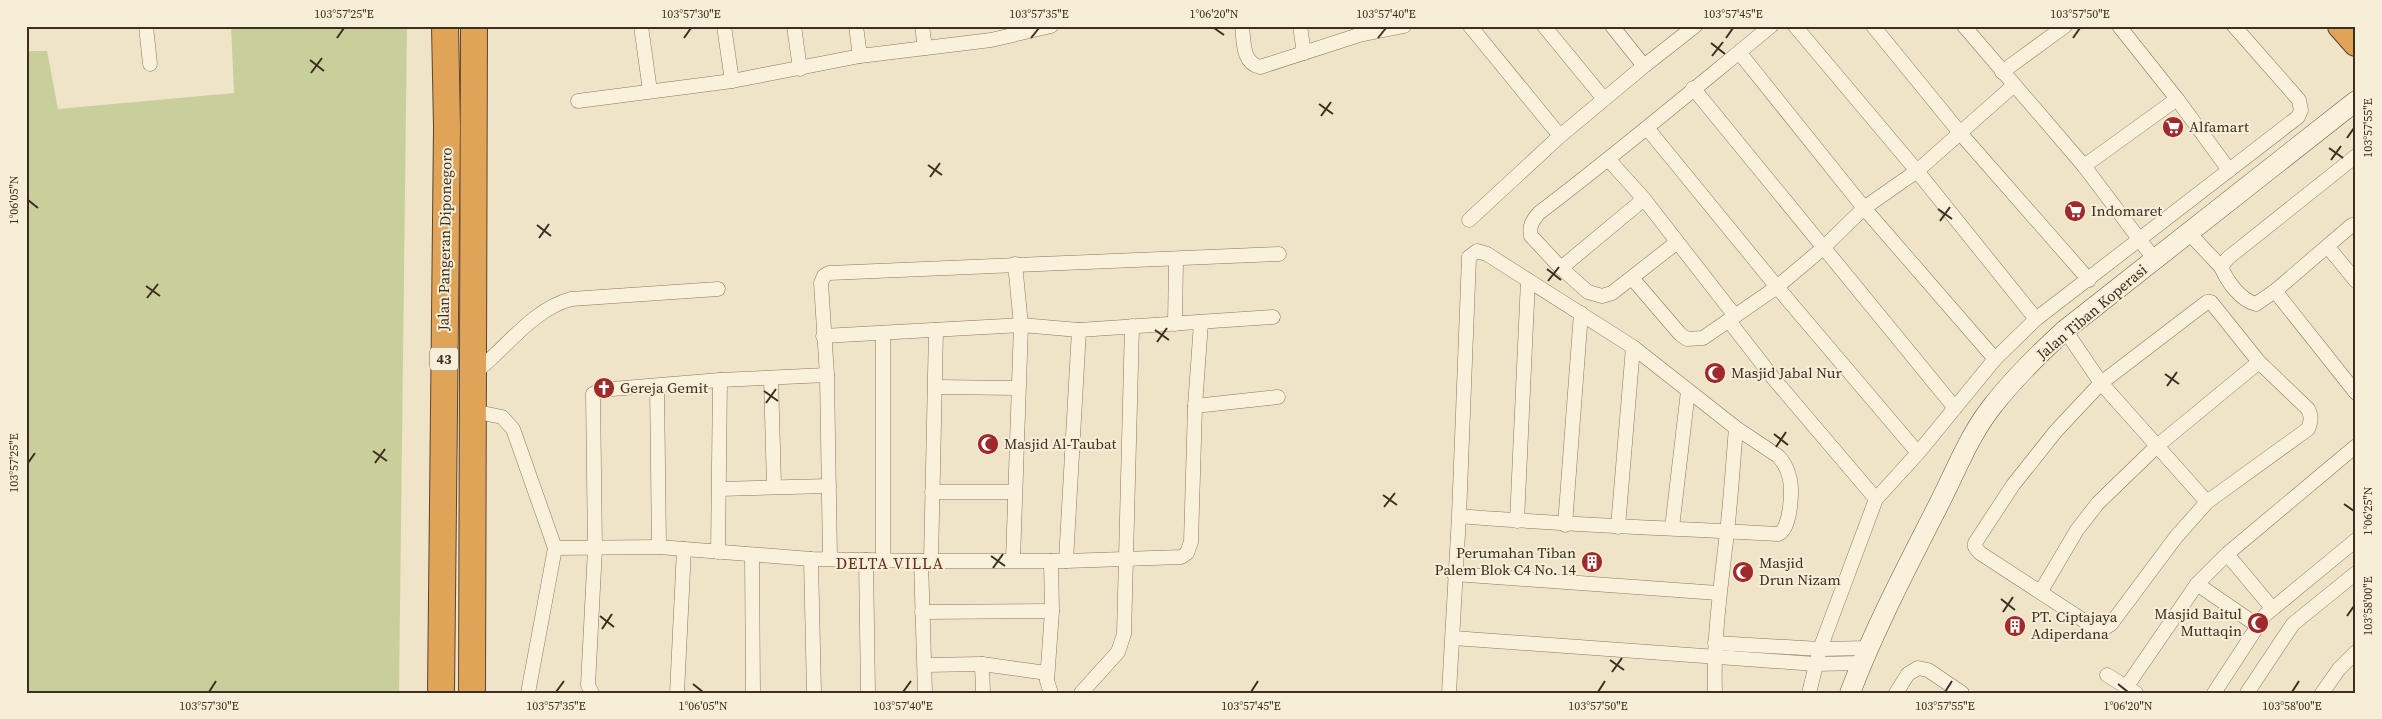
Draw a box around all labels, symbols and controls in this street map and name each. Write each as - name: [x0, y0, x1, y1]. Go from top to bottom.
- text: 103°57'25"E: [314, 6, 374, 22]
- text: 103°57'30"E: [661, 6, 721, 22]
- text: 103°57'35"E: [1009, 6, 1069, 22]
- text: 1°06'20"N: [1189, 6, 1239, 22]
- text: 103°57'40"E: [1356, 6, 1416, 22]
- text: 103°57'45"E: [1703, 6, 1763, 22]
- text: 103°57'50"E: [2050, 6, 2110, 22]
- text: 103°57'55"E: [2360, 98, 2376, 158]
- supermarket icon: Alfamart: [2161, 115, 2185, 139]
- place label: Alfamart: [2189, 116, 2249, 137]
- street label: Jalan Pangeran Diponegoro: [432, 147, 457, 332]
- text: 1°06'05"N: [6, 175, 22, 225]
- supermarket icon: Indomaret: [2063, 199, 2087, 223]
- place label: Indomaret: [2091, 200, 2162, 221]
- street label: Jalan Tiban Koperasi: [2031, 259, 2151, 365]
- road number: 43: [430, 348, 458, 370]
- mosque icon: Masjid Jabal Nur: [1703, 361, 1727, 385]
- place label: Masjid Jabal Nur: [1731, 362, 1843, 383]
- church icon: Gereja Gemit: [592, 376, 616, 400]
- place label: Gereja Gemit: [620, 377, 708, 398]
- mosque icon: Masjid Al-Taubat: [976, 432, 1000, 456]
- text: 103°57'25"E: [6, 433, 22, 493]
- place label: Masjid Al-Taubat: [1004, 433, 1117, 454]
- text: 1°06'25"N: [2360, 486, 2376, 536]
- place label: Perumahan Tiban Palem Blok C4 No. 14: [1435, 542, 1576, 580]
- building icon: Perumahan Tiban Palem Blok C4 No. 14: [1580, 550, 1604, 574]
- district label: DELTA VILLA: [836, 552, 944, 574]
- place label: Masjid Drun Nizam: [1759, 552, 1841, 590]
- mosque icon: Masjid Drun Nizam: [1731, 560, 1755, 584]
- text: 103°58'00"E: [2360, 576, 2376, 636]
- place label: Masjid Baitul Muttaqin: [2154, 603, 2243, 641]
- place label: PT. Ciptajaya Adiperdana: [2031, 606, 2118, 644]
- mosque icon: Masjid Baitul Muttaqin: [2246, 611, 2270, 635]
- building icon: PT. Ciptajaya Adiperdana: [2003, 614, 2027, 638]
- text: 103°57'30"E: [179, 698, 239, 714]
- text: 103°57'35"E: [526, 698, 586, 714]
- text: 1°06'05"N: [678, 698, 728, 714]
- text: 103°57'40"E: [873, 698, 933, 714]
- text: 103°57'45"E: [1221, 698, 1281, 714]
- text: 103°57'50"E: [1568, 698, 1628, 714]
- text: 103°57'55"E: [1915, 698, 1975, 714]
- text: 1°06'20"N: [2103, 698, 2153, 714]
- text: 103°58'00"E: [2262, 698, 2322, 714]

